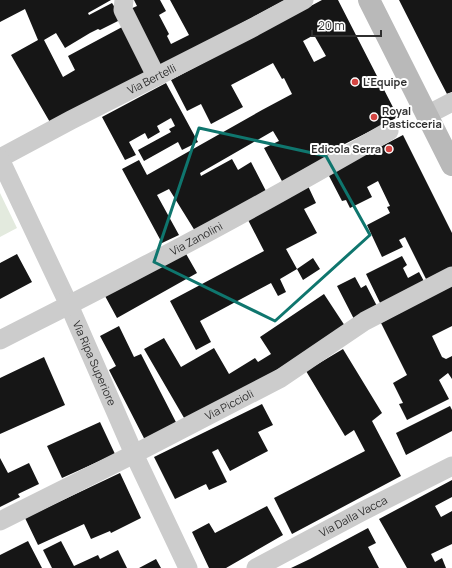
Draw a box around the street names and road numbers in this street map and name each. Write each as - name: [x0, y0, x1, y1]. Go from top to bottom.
- street label: Via Bertelli: [124, 60, 178, 97]
- street label: Via Zanolini: [167, 218, 225, 258]
- street label: Via Ripa Superiore: [70, 318, 120, 408]
- street label: Via Piccioli: [202, 386, 256, 423]
- street label: Via Dalla Vacca: [316, 492, 389, 540]

